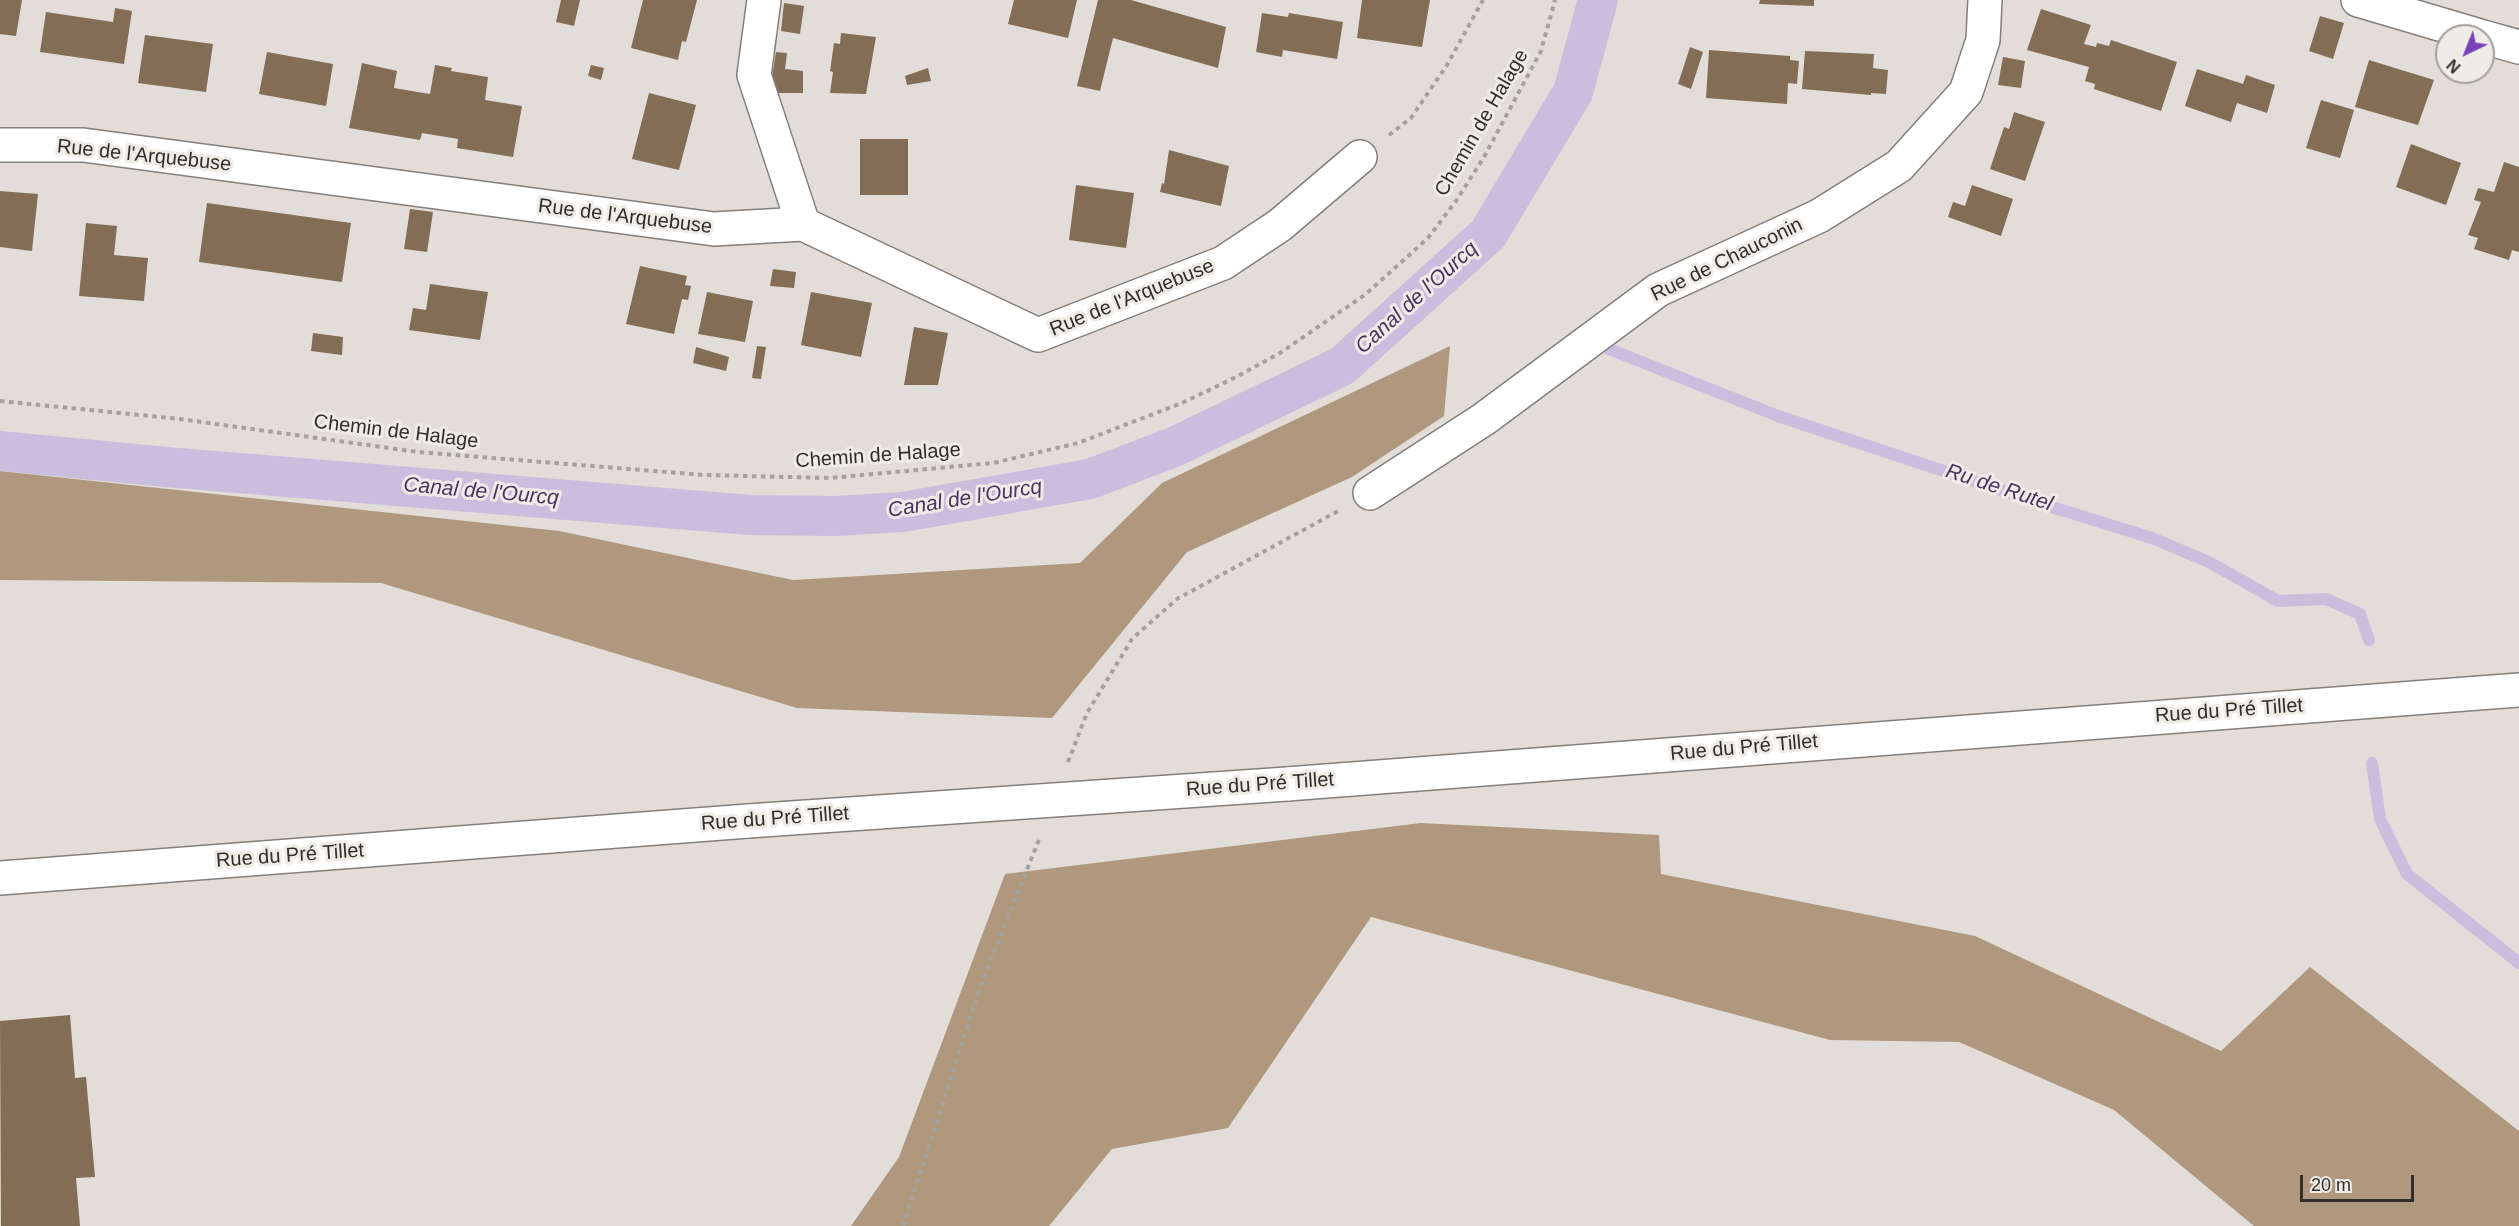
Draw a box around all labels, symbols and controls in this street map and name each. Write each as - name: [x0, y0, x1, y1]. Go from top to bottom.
- north arrow: [2435, 24, 2495, 84]
- street label: Chemin de Halage: [1430, 45, 1534, 201]
- text: N: [2444, 56, 2464, 76]
- street label: Rue de l'Arquebuse: [56, 135, 232, 177]
- street label: Rue de l'Arquebuse: [537, 194, 713, 240]
- street label: Rue de Chauconin: [1647, 213, 1807, 307]
- water label: Canal de l'Ourcq: [1351, 237, 1483, 359]
- street label: Rue de l'Arquebuse: [1046, 254, 1218, 342]
- street label: Chemin de Halage: [312, 410, 480, 454]
- street label: Chemin de Halage: [795, 438, 961, 474]
- water label: Ru de Rutel: [1942, 459, 2056, 517]
- water label: Canal de l'Ourcq: [402, 473, 560, 511]
- water label: Canal de l'Ourcq: [886, 474, 1044, 524]
- street label: Rue du Pré Tillet: [2154, 694, 2304, 728]
- street label: Rue du Pré Tillet: [1669, 730, 1819, 766]
- street label: Rue du Pré Tillet: [1185, 768, 1335, 802]
- street label: Rue du Pré Tillet: [700, 802, 850, 836]
- street label: Rue du Pré Tillet: [215, 839, 365, 873]
- scale bar: [2303, 1163, 2417, 1201]
- text: 20 m: [2311, 1175, 2351, 1195]

